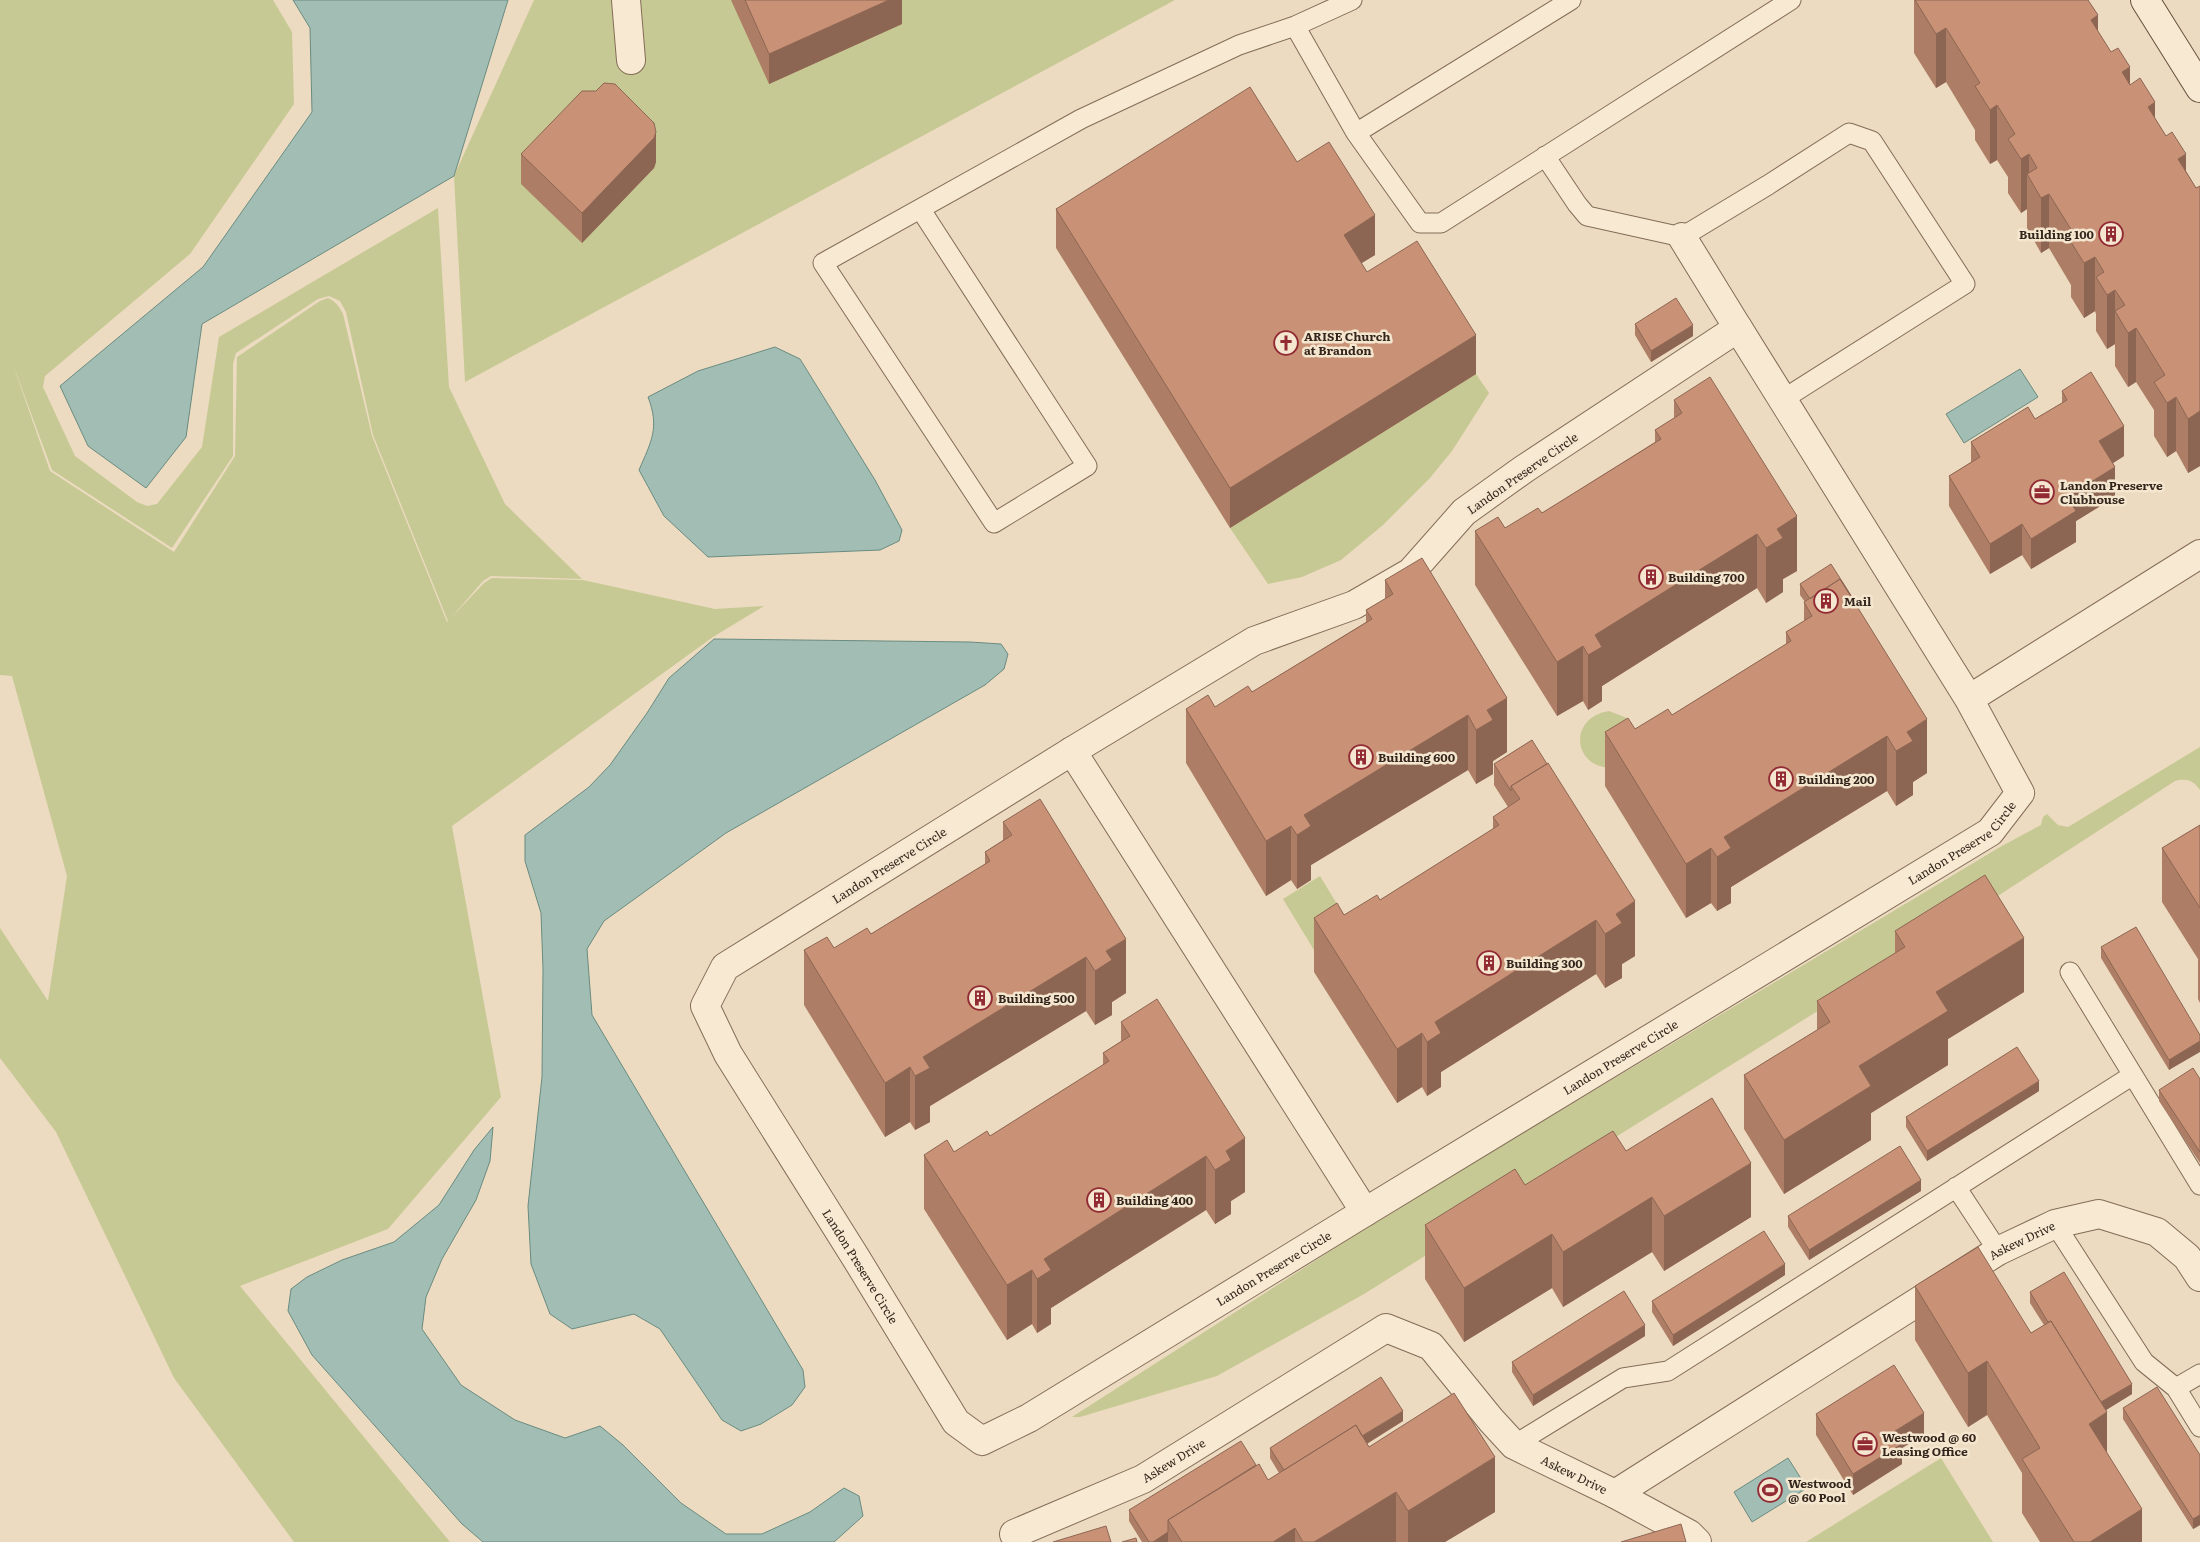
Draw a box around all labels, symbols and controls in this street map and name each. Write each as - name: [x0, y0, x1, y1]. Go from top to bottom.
- building icon: Building 100: [2098, 221, 2124, 247]
- place label: Building 100: [2019, 225, 2095, 243]
- place label: ARISE Church at Brandon: [1304, 327, 1390, 359]
- church icon: ARISE Church at Brandon: [1273, 330, 1299, 356]
- street label: Landon Preserve Circle: [1463, 428, 1581, 518]
- place label: Landon Preserve Clubhouse: [2060, 476, 2163, 508]
- office icon: Landon Preserve Clubhouse: [2029, 479, 2055, 505]
- building icon: Building 700: [1638, 564, 1664, 590]
- place label: Building 700: [1668, 568, 1745, 586]
- building icon: Mail: [1813, 588, 1839, 614]
- place label: Mail: [1844, 592, 1872, 610]
- building icon: Building 600: [1348, 744, 1374, 770]
- place label: Building 600: [1378, 748, 1456, 766]
- building icon: Building 200: [1768, 766, 1794, 792]
- place label: Building 200: [1798, 770, 1875, 788]
- street label: Landon Preserve Circle: [1904, 797, 2020, 889]
- street label: Landon Preserve Circle: [828, 822, 950, 908]
- building icon: Building 300: [1476, 950, 1502, 976]
- place label: Building 300: [1506, 954, 1583, 972]
- building icon: Building 500: [967, 985, 993, 1011]
- place label: Building 500: [998, 989, 1075, 1007]
- street label: Landon Preserve Circle: [1559, 1015, 1681, 1099]
- building icon: Building 400: [1086, 1187, 1112, 1213]
- place label: Building 400: [1116, 1191, 1194, 1209]
- street label: Landon Preserve Circle: [818, 1205, 903, 1327]
- street label: Askew Drive: [1985, 1216, 2058, 1264]
- street label: Landon Preserve Circle: [1213, 1226, 1334, 1310]
- place label: Westwood @ 60 Leasing Office: [1882, 1428, 1977, 1460]
- office icon: Westwood @ 60 Leasing Office: [1852, 1431, 1878, 1457]
- street label: Askew Drive: [1138, 1434, 1209, 1487]
- street label: Askew Drive: [1538, 1450, 1611, 1498]
- place label: Westwood @ 60 Pool: [1788, 1474, 1852, 1506]
- sports icon: Westwood @ 60 Pool: [1757, 1477, 1783, 1503]

